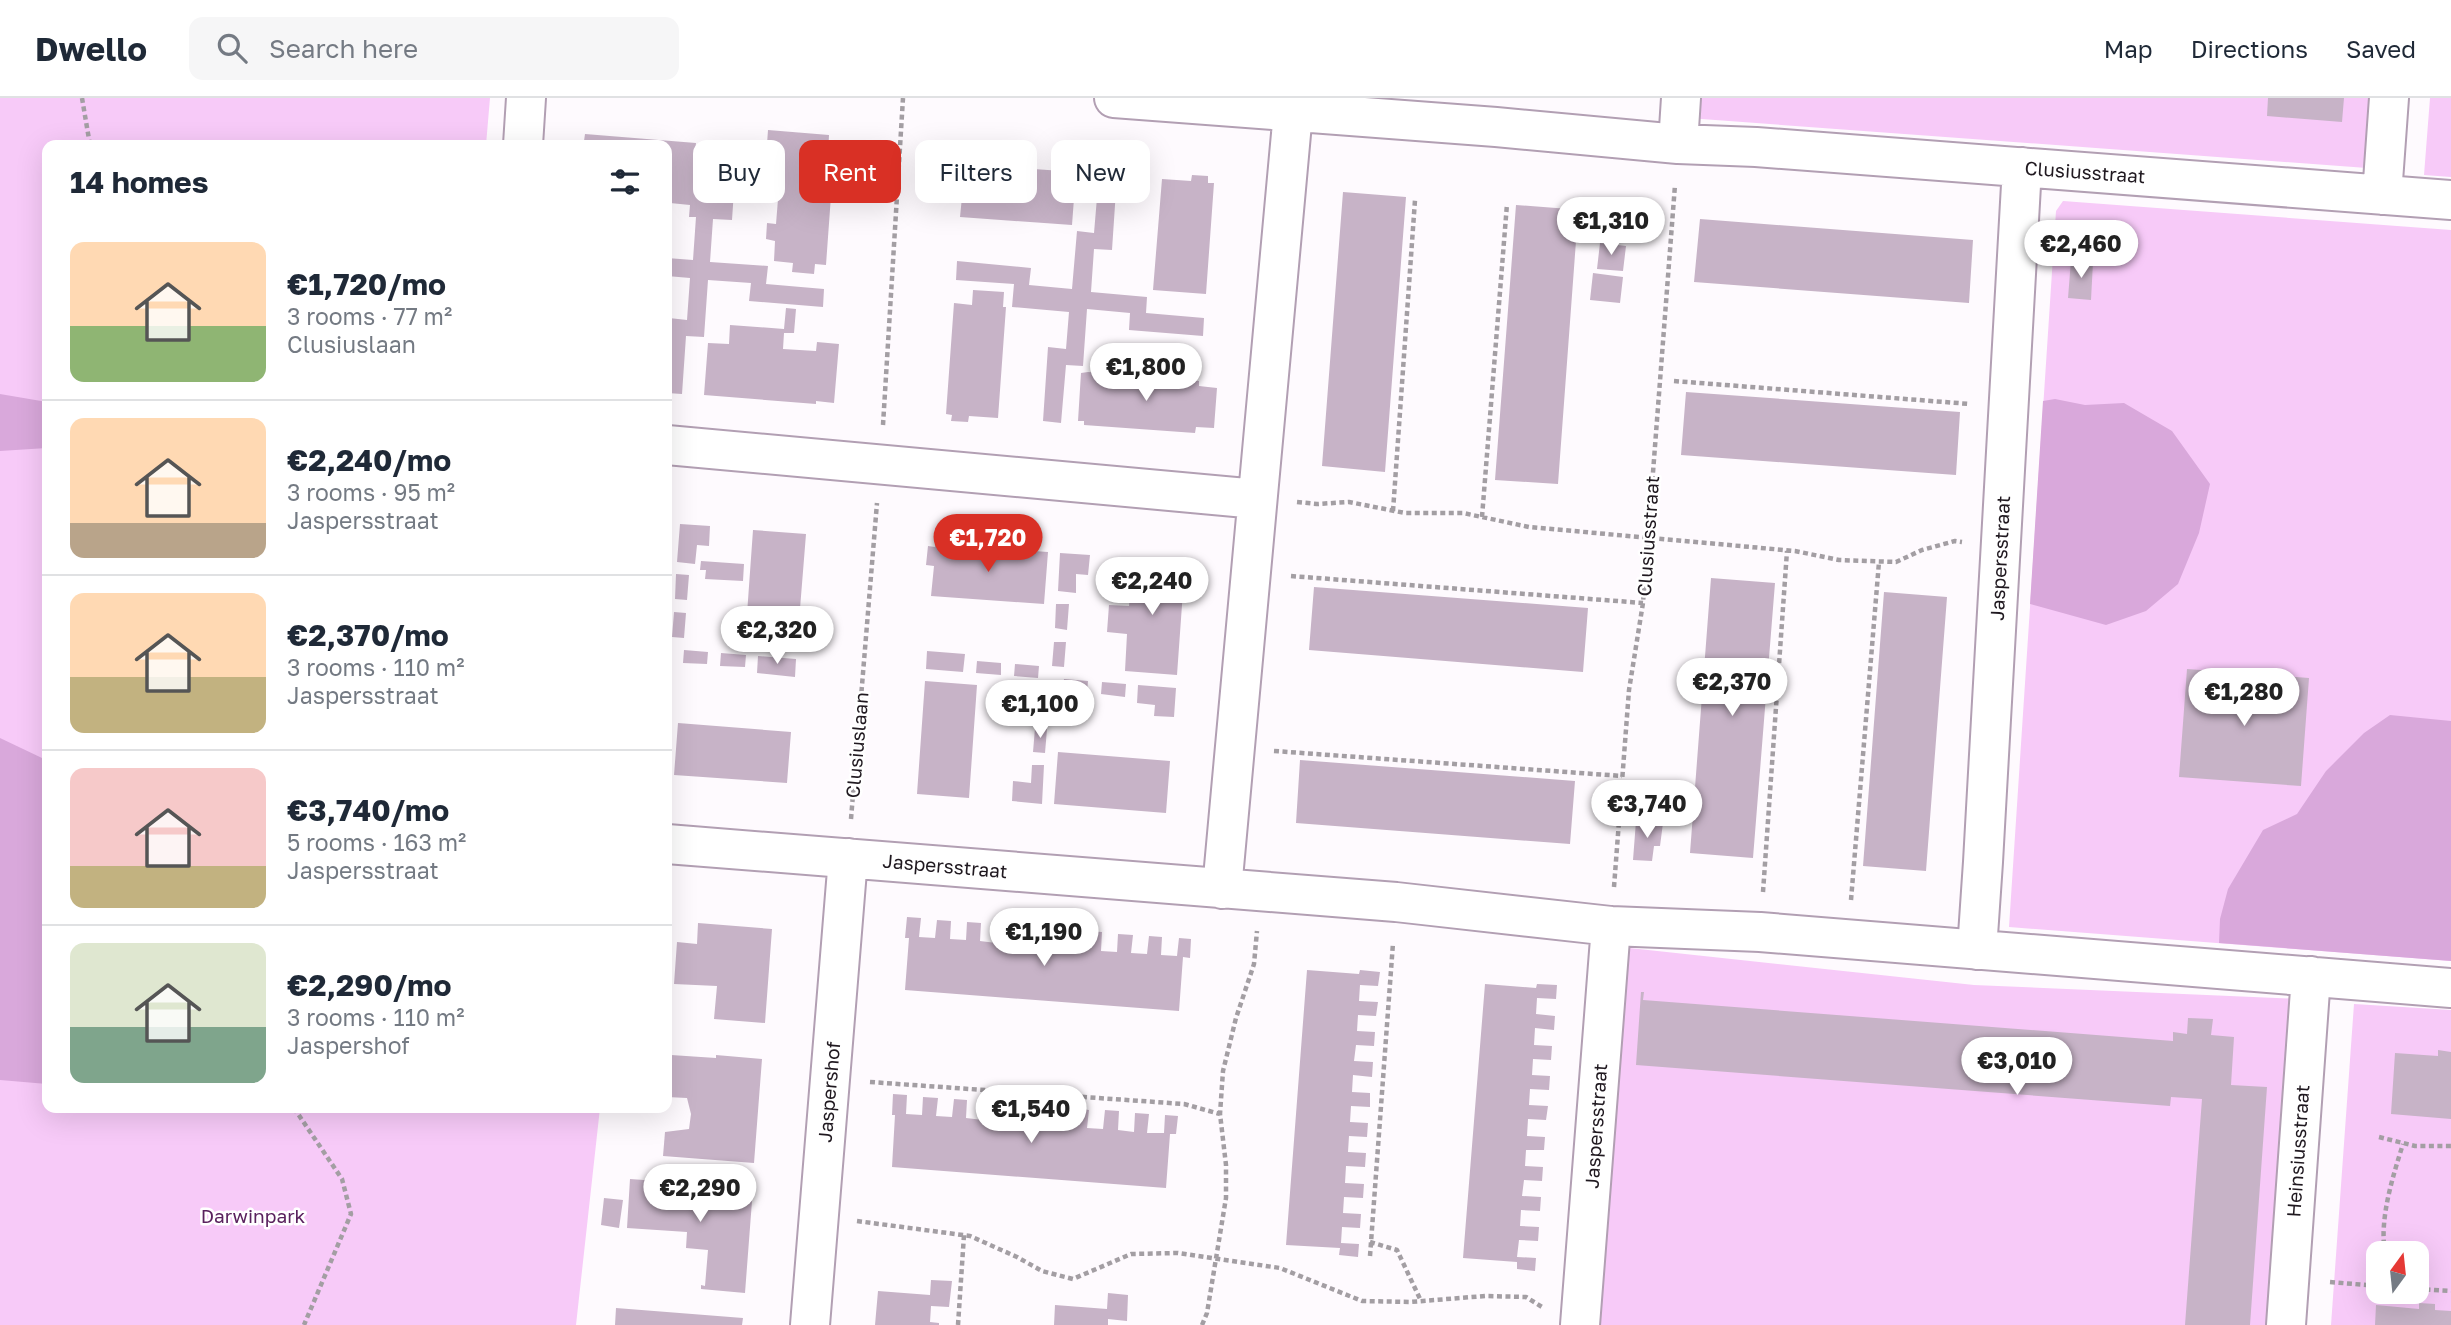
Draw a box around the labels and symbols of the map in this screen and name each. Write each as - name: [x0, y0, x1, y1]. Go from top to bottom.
- street label: Clusiusstraat: [2024, 156, 2146, 187]
- pin: €1,310: [1554, 198, 1668, 257]
- pin: €2,460: [2024, 220, 2138, 280]
- pin: €1,800: [1089, 344, 1203, 403]
- street label: Clusiusstraat: [1632, 475, 1663, 597]
- street label: Jaspersstraat: [1985, 495, 2014, 621]
- pin: €1,720: [931, 514, 1045, 574]
- pin: €2,240: [1095, 558, 1209, 617]
- pin: €2,320: [720, 606, 834, 666]
- pin: €2,370: [1675, 658, 1789, 718]
- pin: €1,280: [2187, 668, 2301, 728]
- pin: €1,100: [983, 680, 1097, 740]
- street label: Clusiuslaan: [840, 691, 873, 799]
- pin: €3,740: [1590, 780, 1704, 840]
- street label: Jaspersstraat: [882, 849, 1008, 882]
- pin: €1,190: [987, 908, 1101, 968]
- pin: €3,010: [1960, 1038, 2074, 1097]
- street label: Jaspershof: [813, 1040, 844, 1143]
- street label: Jaspersstraat: [1580, 1063, 1611, 1189]
- street label: Heinsiusstraat: [2281, 1084, 2314, 1218]
- pin: €1,540: [974, 1086, 1088, 1145]
- pin: €2,290: [643, 1164, 757, 1224]
- park label: Darwinpark: [201, 1204, 306, 1227]
- north arrow: [2366, 1241, 2429, 1304]

